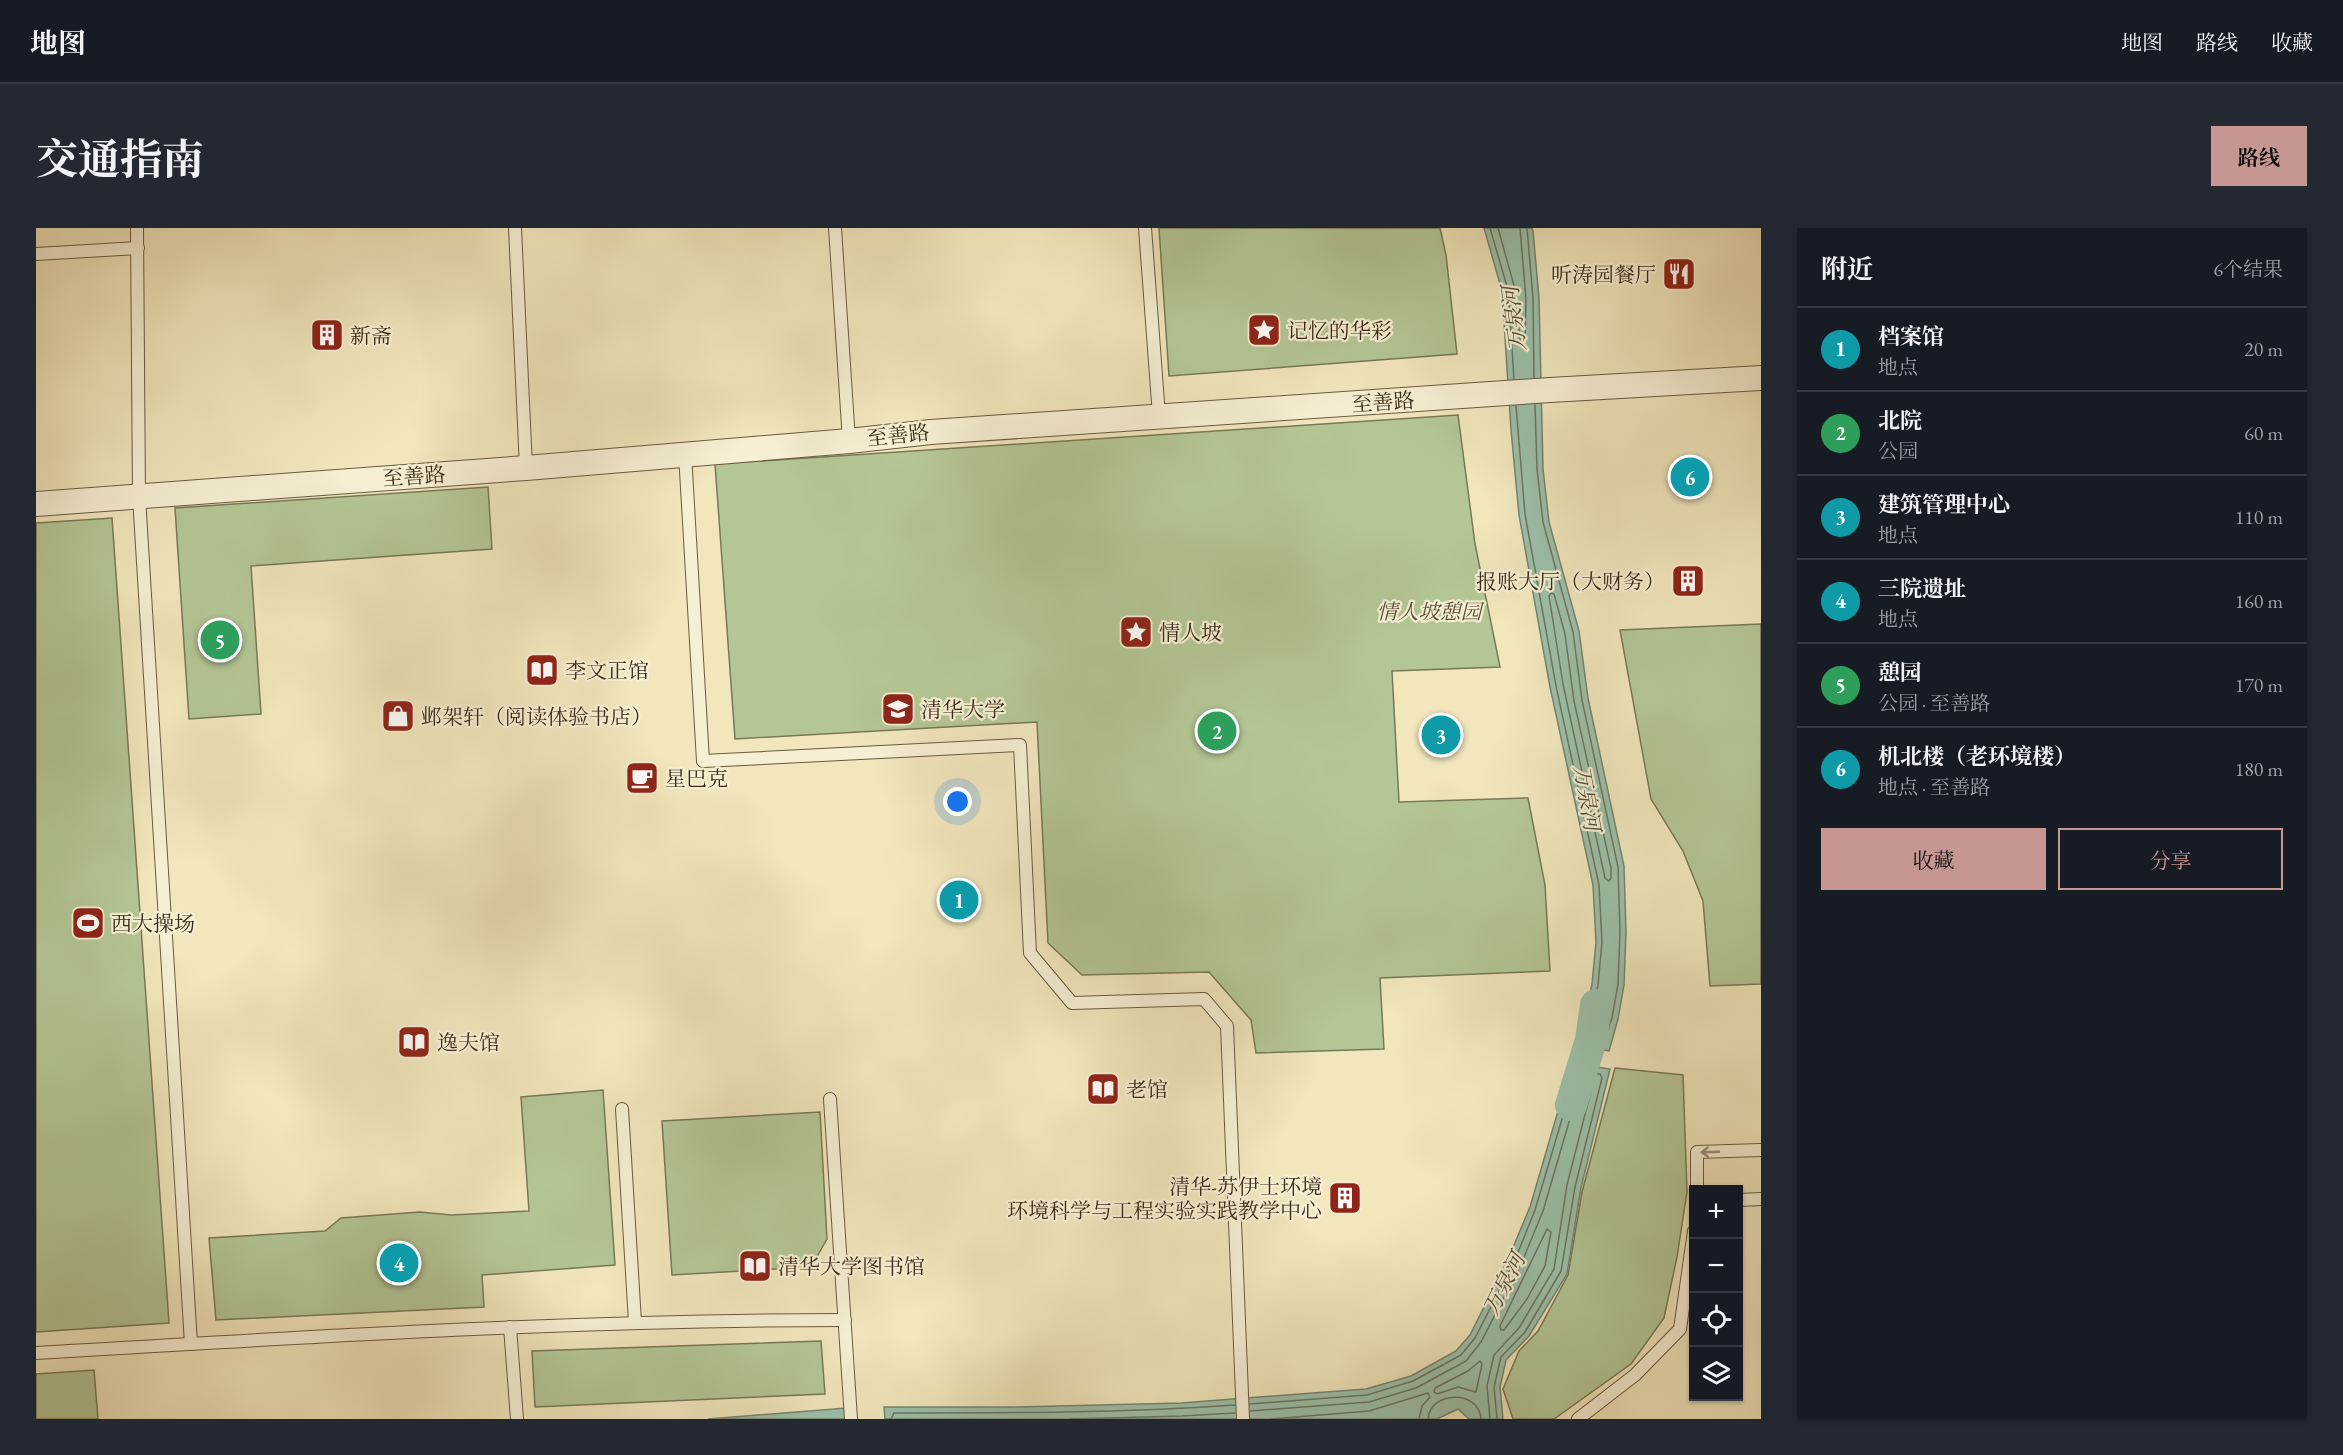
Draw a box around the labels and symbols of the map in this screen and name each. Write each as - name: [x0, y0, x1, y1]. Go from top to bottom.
- restaurant icon: 听涛园餐厅: [1661, 256, 1697, 292]
- place label: 听涛园餐厅: [1551, 261, 1656, 288]
- water label: 万泉河: [1495, 281, 1532, 354]
- place icon: 记忆的华彩: [1246, 312, 1282, 348]
- building icon: 新斋: [309, 317, 345, 353]
- place label: 记忆的华彩: [1287, 317, 1392, 344]
- place label: 新斋: [350, 322, 392, 349]
- street label: 至善路: [1351, 386, 1415, 418]
- street label: 至善路: [865, 418, 931, 452]
- pin: 6: [1670, 454, 1710, 500]
- street label: 至善路: [382, 460, 446, 492]
- building icon: 报账大厅（大财务）: [1670, 563, 1706, 599]
- place label: 报账大厅（大财务）: [1476, 568, 1665, 595]
- park label: 情人坡憩园: [1377, 598, 1484, 625]
- place icon: 情人坡: [1118, 614, 1154, 650]
- pin: 5: [200, 618, 240, 662]
- place label: 情人坡: [1159, 619, 1222, 646]
- library icon: 李文正馆: [524, 652, 560, 688]
- place label: 李文正馆: [565, 657, 649, 684]
- school or university icon: 清华大学: [880, 691, 916, 727]
- place label: 清华大学: [921, 696, 1005, 723]
- shop icon: 邺架轩（阅读体验书店）: [380, 698, 416, 734]
- place label: 邺架轩（阅读体验书店）: [421, 703, 652, 730]
- pin: 2: [1198, 708, 1236, 754]
- pin: 3: [1422, 712, 1460, 758]
- cafe icon: 星巴克: [624, 760, 660, 796]
- water label: 万泉河: [1567, 763, 1608, 837]
- place label: 星巴克: [665, 765, 728, 792]
- your location: [943, 787, 972, 816]
- pin: 1: [940, 878, 978, 922]
- sports icon: 西大操场: [70, 905, 106, 941]
- place label: 西大操场: [111, 910, 195, 937]
- library icon: 逸夫馆: [396, 1024, 432, 1060]
- place label: 逸夫馆: [437, 1029, 500, 1056]
- library icon: 老馆: [1085, 1071, 1121, 1107]
- place label: 老馆: [1126, 1076, 1168, 1103]
- one-way arrow: [1701, 1146, 1721, 1158]
- place label: 清华-苏伊士环境 环境科学与工程实验实践教学中心: [1007, 1173, 1322, 1224]
- building icon: 清华-苏伊士环境 环境科学与工程实验实践教学中心: [1327, 1180, 1363, 1216]
- pin: 4: [380, 1240, 418, 1286]
- water label: 万泉河: [1476, 1244, 1534, 1320]
- library icon: 清华大学图书馆: [737, 1248, 773, 1284]
- place label: 清华大学图书馆: [778, 1253, 925, 1280]

